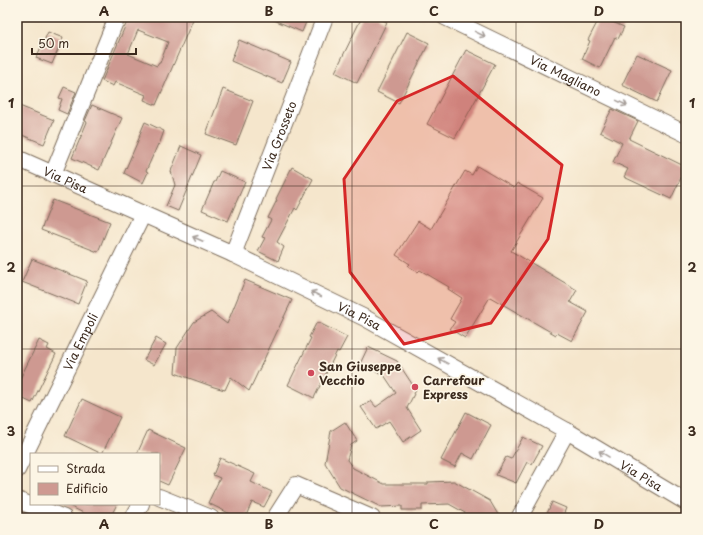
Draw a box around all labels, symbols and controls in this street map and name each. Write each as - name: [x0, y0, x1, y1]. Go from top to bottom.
- text: A: [99, 1, 109, 20]
- text: B: [265, 1, 274, 20]
- text: C: [429, 1, 439, 20]
- text: D: [594, 1, 604, 20]
- scale bar: [32, 30, 136, 56]
- one-way arrow: [474, 31, 486, 38]
- text: 50 m: [38, 34, 69, 52]
- street label: Via Magliano: [527, 51, 605, 101]
- text: 1: [8, 93, 14, 112]
- text: 1: [689, 93, 695, 112]
- street label: Via Grosseto: [257, 98, 301, 173]
- one-way arrow: [616, 100, 628, 107]
- street label: Via Pisa: [40, 162, 91, 197]
- one-way arrow: [193, 234, 205, 242]
- text: 2: [6, 257, 16, 276]
- text: 2: [687, 257, 697, 276]
- one-way arrow: [310, 290, 322, 297]
- street label: Via Pisa: [335, 297, 385, 335]
- street label: Via Empoli: [58, 310, 102, 374]
- place label: San Giuseppe Vecchio: [319, 357, 402, 389]
- one-way arrow: [437, 357, 449, 365]
- marker: San Giuseppe Vecchio: [306, 368, 316, 378]
- place label: Carrefour Express: [423, 371, 485, 403]
- marker: Carrefour Express: [410, 382, 420, 392]
- text: 3: [7, 421, 16, 440]
- text: 3: [688, 421, 697, 440]
- one-way arrow: [598, 449, 610, 457]
- legend: [30, 453, 160, 505]
- street label: Via Pisa: [617, 456, 666, 495]
- text: Strada: [66, 459, 106, 477]
- text: Edificio: [66, 479, 108, 497]
- text: A: [99, 514, 109, 533]
- text: B: [265, 514, 274, 533]
- text: C: [429, 514, 439, 533]
- text: D: [594, 514, 604, 533]

